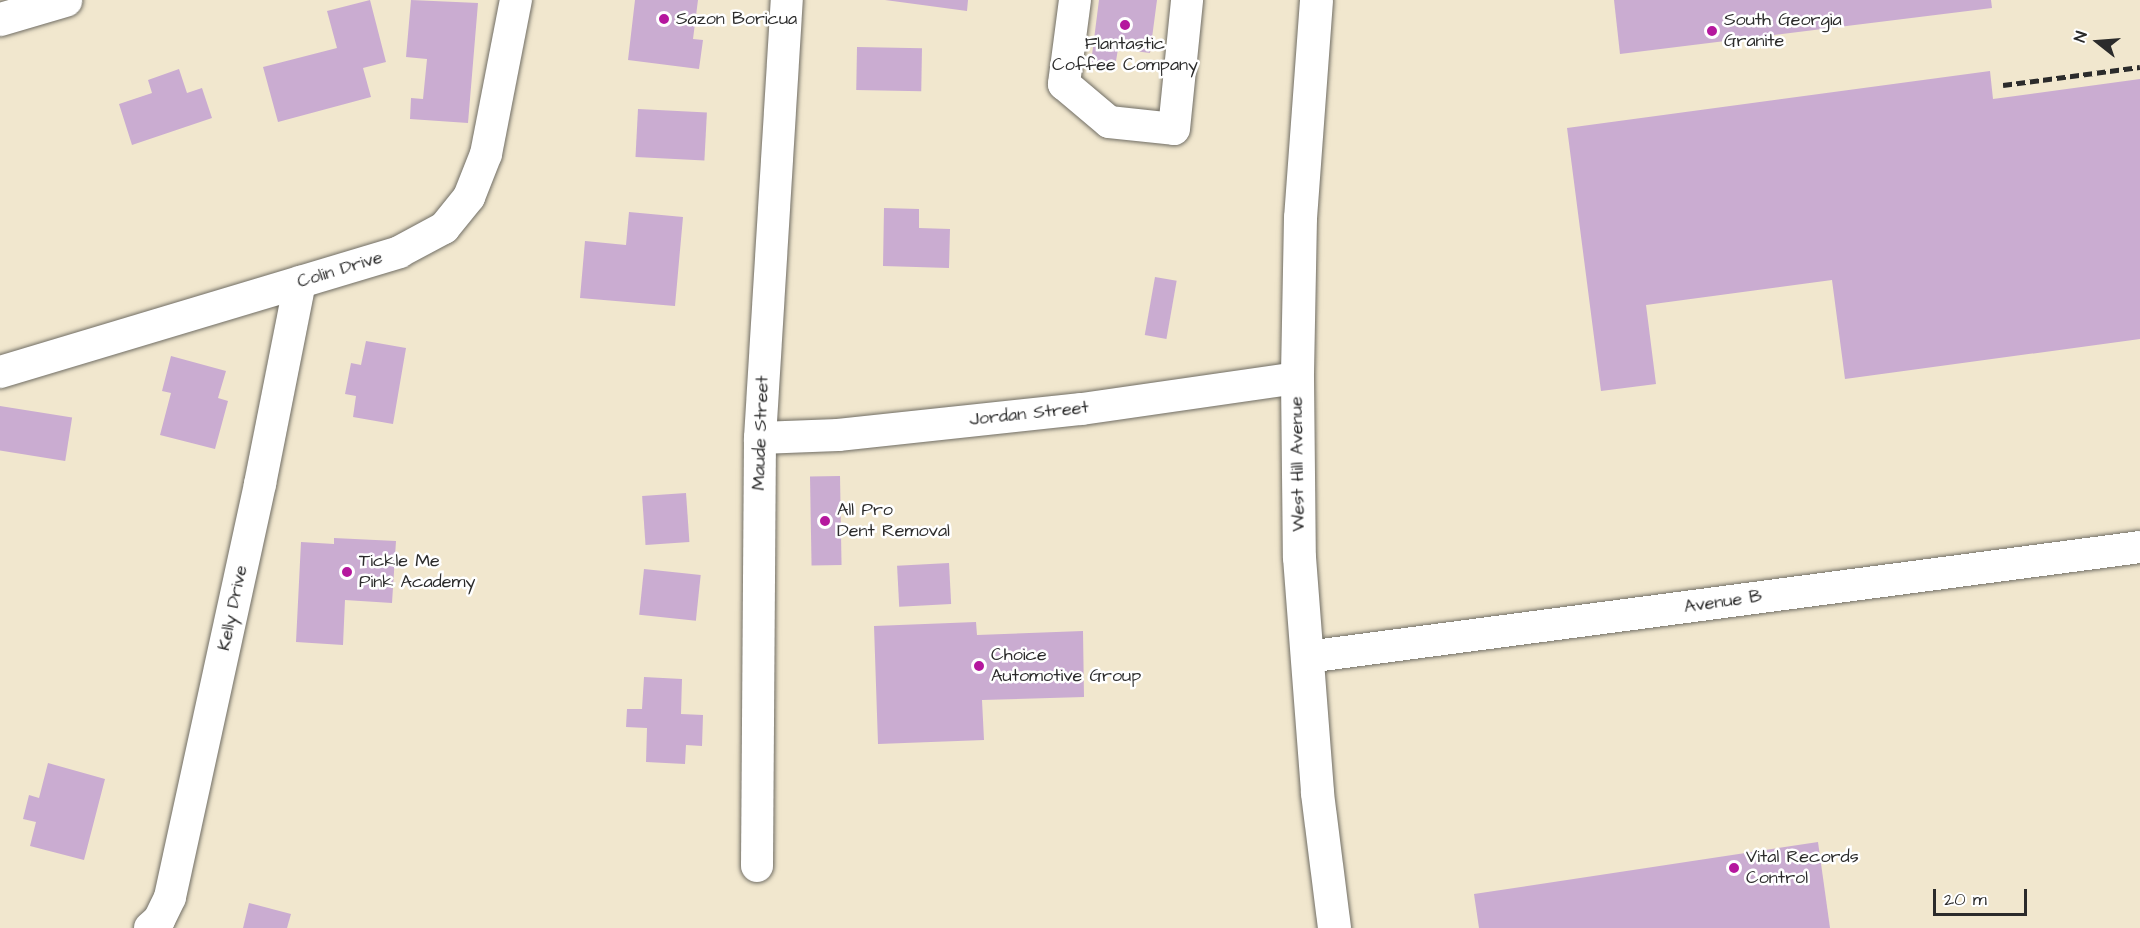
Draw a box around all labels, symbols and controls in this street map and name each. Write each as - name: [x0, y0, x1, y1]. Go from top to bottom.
- place label: Sazon Boricua: [676, 8, 797, 30]
- place label: South Georgia Granite: [1724, 10, 1842, 52]
- marker: Sazon Boricua: [657, 12, 671, 26]
- north arrow: [2068, 12, 2128, 72]
- marker: Flantastic Coffee Company: [1118, 18, 1132, 32]
- marker: South Georgia Granite: [1705, 24, 1719, 38]
- text: N: [2069, 29, 2093, 45]
- place label: Flantastic Coffee Company: [1052, 34, 1198, 76]
- street label: Colin Drive: [295, 247, 385, 293]
- street label: Maude Street: [748, 375, 774, 491]
- street label: West Hill Avenue: [1286, 396, 1310, 532]
- street label: Jordan Street: [968, 397, 1090, 431]
- place label: All Pro Dent Removal: [837, 500, 950, 542]
- marker: All Pro Dent Removal: [818, 514, 832, 528]
- place label: Tickle Me Pink Academy: [359, 551, 475, 594]
- street label: Kelly Drive: [213, 563, 253, 653]
- marker: Tickle Me Pink Academy: [340, 565, 354, 579]
- street label: Avenue B: [1683, 586, 1763, 618]
- place label: Choice Automotive Group: [991, 645, 1141, 688]
- marker: Choice Automotive Group: [972, 659, 986, 673]
- place label: Vital Records Control: [1746, 847, 1859, 890]
- marker: Vital Records Control: [1727, 861, 1741, 875]
- scale bar: [1936, 877, 2030, 915]
- text: 20 m: [1944, 887, 1987, 912]

